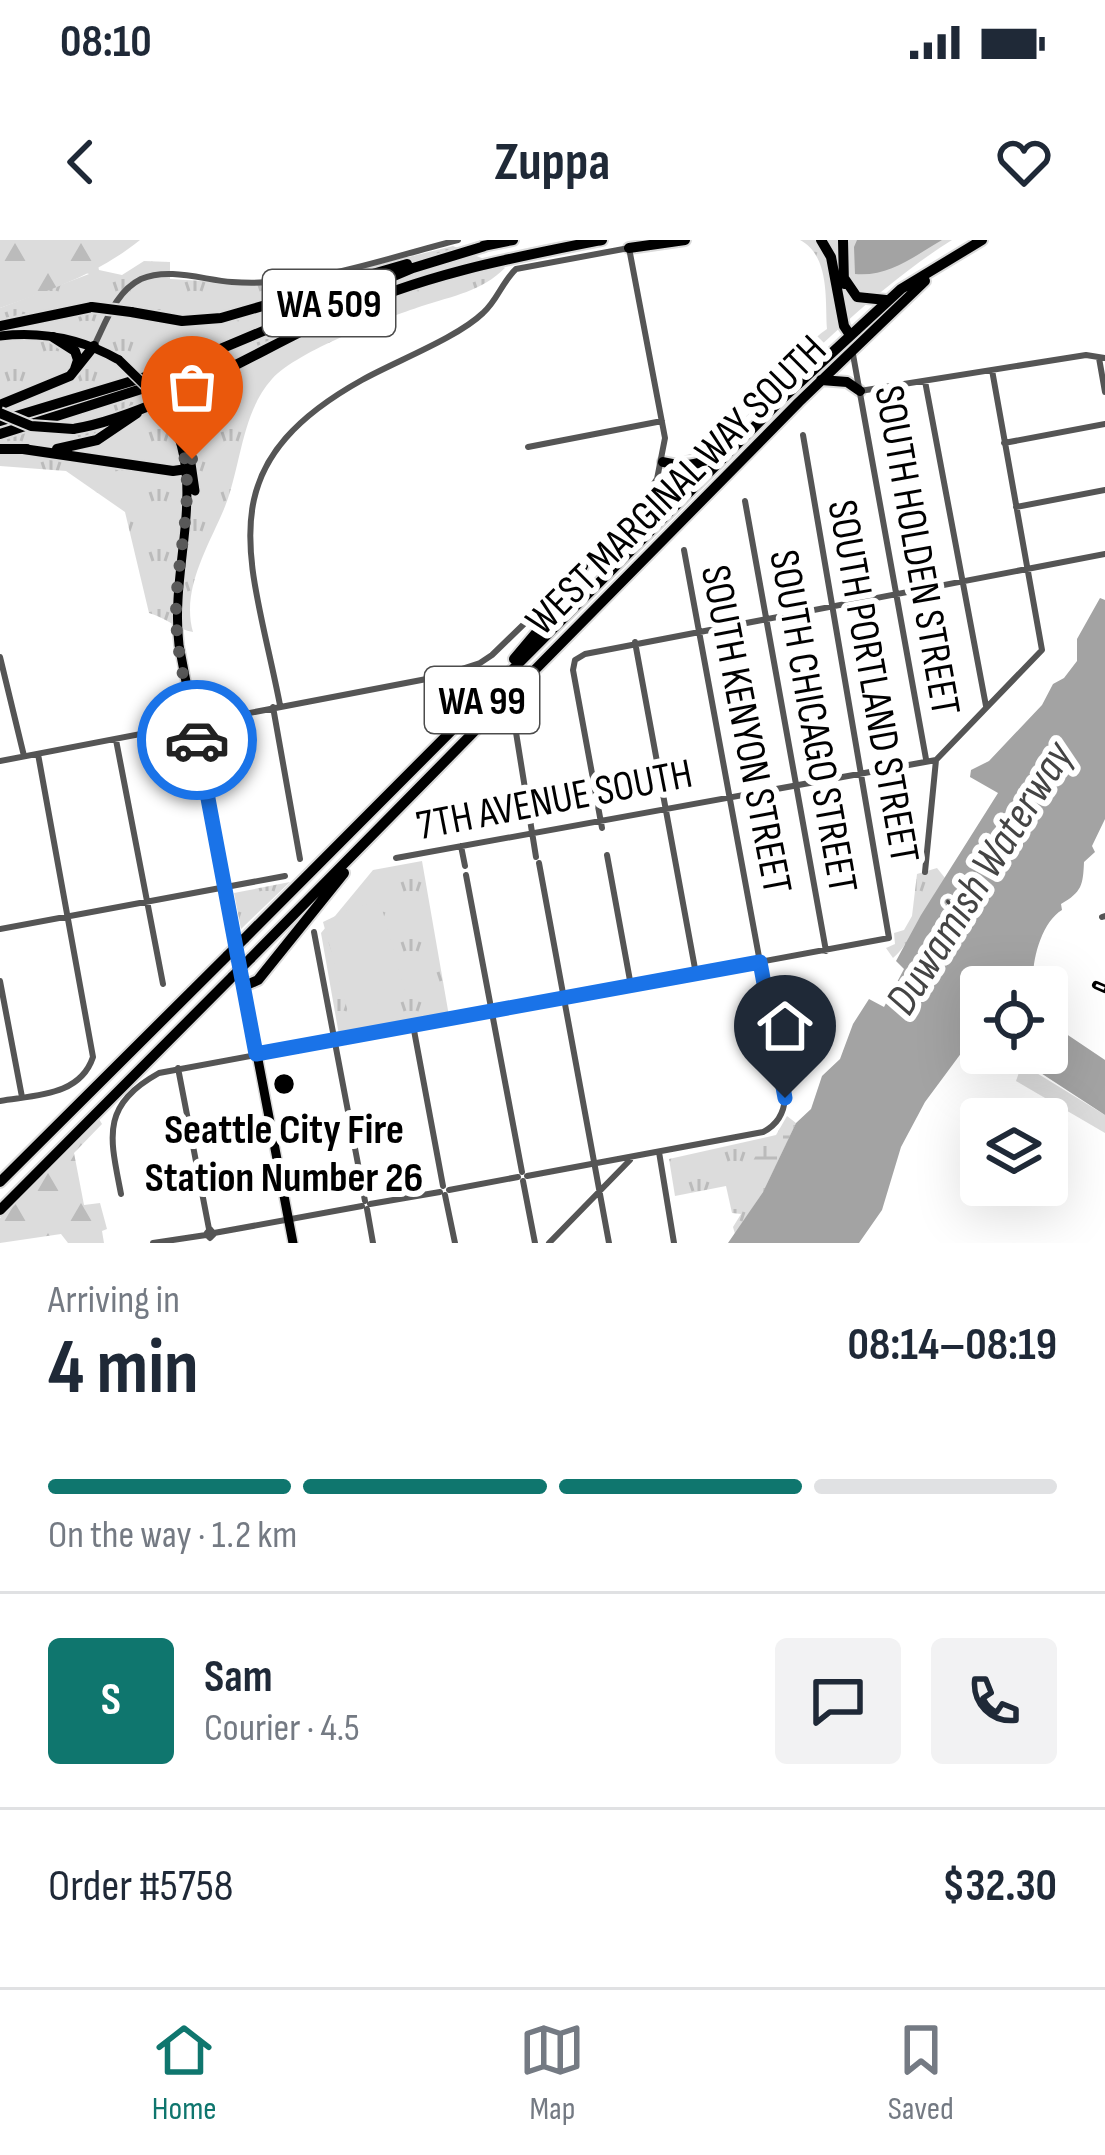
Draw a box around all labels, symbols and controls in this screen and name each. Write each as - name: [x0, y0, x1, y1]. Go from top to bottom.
- text: 08:10: [60, 15, 152, 70]
- icon: back: [48, 129, 114, 195]
- icon: heart: [991, 129, 1057, 195]
- text: Zuppa: [495, 130, 610, 195]
- road number: WA 509: [263, 270, 395, 336]
- street label: WEST MARGINAL WAY SOUTH: [516, 325, 838, 647]
- pin: [141, 336, 243, 459]
- icon: bag: [159, 354, 225, 420]
- street label: SOUTH HOLDEN STREET: [862, 382, 971, 719]
- street label: SOUTH PORTLAND STREET: [816, 496, 930, 867]
- street label: SOUTH CHICAGO STREET: [757, 546, 868, 897]
- street label: SOUTH KENYON STREET: [689, 561, 802, 898]
- road number: WA 99: [425, 667, 539, 733]
- courier: [137, 680, 257, 800]
- icon: car: [164, 707, 230, 773]
- water label: Duwamish Waterway: [874, 730, 1087, 1025]
- street label: 7TH AVENUE SOUTH: [412, 749, 697, 852]
- map controls: [960, 966, 1068, 1206]
- button: locate: [960, 966, 1068, 1074]
- pin: [734, 975, 836, 1098]
- icon: home: [752, 993, 818, 1059]
- marker: Seattle City Fire Station Number 26: [271, 1071, 297, 1097]
- button: layers: [960, 1098, 1068, 1206]
- place label: Seattle City Fire Station Number 26: [145, 1105, 423, 1204]
- text: Arriving in: [48, 1277, 180, 1324]
- text: 08:14–08:19: [848, 1318, 1057, 1373]
- text: 4 min: [48, 1322, 199, 1415]
- text: On the way · 1.2 km: [48, 1512, 297, 1559]
- button: chat: [775, 1638, 901, 1764]
- button: phone: [931, 1638, 1057, 1764]
- text: Sam: [204, 1650, 273, 1705]
- text: S: [101, 1673, 121, 1728]
- text: Courier · 4.5: [204, 1705, 360, 1752]
- text: Order #5758: [48, 1859, 233, 1914]
- text: $32.30: [942, 1859, 1057, 1914]
- tab: Home: [151, 2017, 217, 2129]
- tab: Map: [519, 2017, 585, 2129]
- tab: Saved: [888, 2017, 954, 2129]

